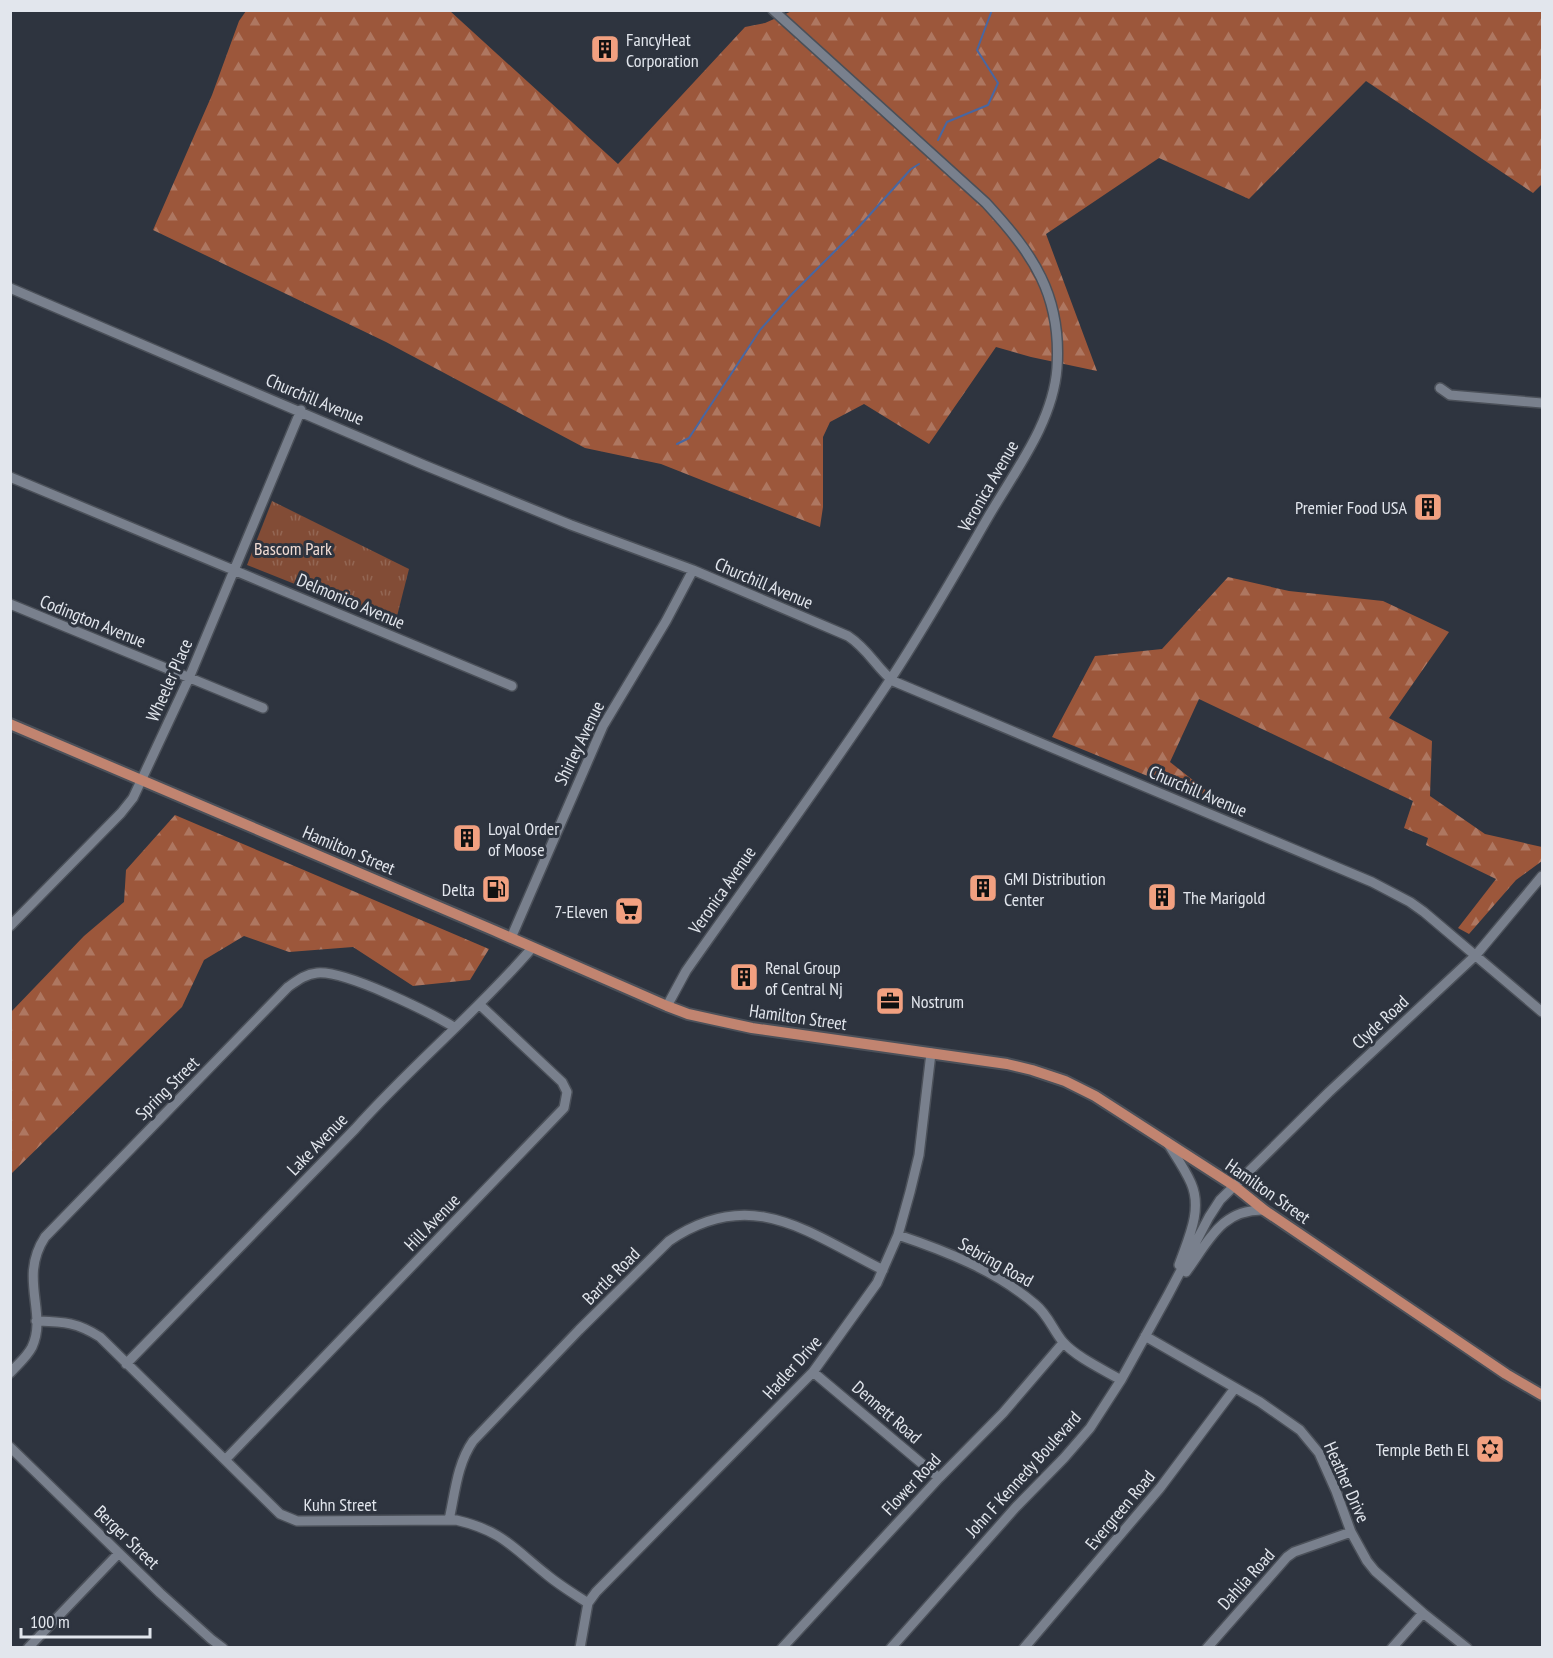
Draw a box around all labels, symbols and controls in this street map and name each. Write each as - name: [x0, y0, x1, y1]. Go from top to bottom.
- place label: FancyHeat Corporation: [626, 28, 699, 72]
- building icon: FancyHeat Corporation: [589, 33, 621, 65]
- street label: Churchill Avenue: [262, 368, 368, 430]
- street label: Veronica Avenue: [952, 436, 1023, 537]
- building icon: Premier Food USA: [1412, 491, 1444, 523]
- place label: Premier Food USA: [1295, 496, 1407, 519]
- park label: Bascom Park: [254, 537, 332, 560]
- street label: Churchill Avenue: [711, 552, 817, 614]
- street label: Delmonico Avenue: [294, 568, 408, 634]
- street label: Codington Avenue: [37, 589, 149, 653]
- street label: Wheeler Place: [141, 635, 197, 725]
- street label: Shirley Avenue: [549, 697, 609, 789]
- street label: Churchill Avenue: [1145, 760, 1251, 822]
- place label: Loyal Order of Moose: [488, 817, 559, 861]
- street label: Hamilton Street: [299, 820, 399, 880]
- building icon: Loyal Order of Moose: [451, 822, 483, 854]
- street label: Veronica Avenue: [683, 842, 761, 939]
- place label: GMI Distribution Center: [1004, 867, 1106, 911]
- building icon: GMI Distribution Center: [967, 872, 999, 904]
- fuel station icon: Delta: [480, 873, 512, 905]
- place label: Delta: [442, 878, 475, 901]
- building icon: The Marigold: [1146, 881, 1178, 913]
- place label: The Marigold: [1183, 886, 1265, 909]
- supermarket icon: 7-Eleven: [613, 895, 645, 927]
- place label: 7-Eleven: [554, 900, 608, 923]
- place label: Renal Group of Central Nj: [765, 956, 843, 1000]
- building icon: Renal Group of Central Nj: [728, 961, 760, 993]
- office icon: Nostrum: [874, 985, 906, 1017]
- place label: Nostrum: [911, 990, 964, 1013]
- street label: Clyde Road: [1347, 990, 1413, 1054]
- street label: Hamilton Street: [748, 999, 848, 1035]
- street label: Spring Street: [130, 1051, 204, 1125]
- street label: Lake Avenue: [282, 1108, 352, 1180]
- street label: Hamilton Street: [1221, 1153, 1315, 1229]
- street label: Hill Avenue: [399, 1189, 465, 1255]
- street label: Sebring Road: [955, 1232, 1037, 1292]
- street label: Bartle Road: [577, 1242, 645, 1310]
- street label: Hadler Drive: [757, 1330, 827, 1404]
- street label: Dennett Road: [848, 1376, 926, 1448]
- street label: John F Kennedy Boulevard: [960, 1406, 1086, 1543]
- synagogue icon: Temple Beth El: [1474, 1433, 1506, 1465]
- street label: Heather Drive: [1319, 1438, 1375, 1526]
- place label: Temple Beth El: [1376, 1438, 1470, 1461]
- street label: Flower Road: [876, 1448, 946, 1520]
- street label: Evergreen Road: [1080, 1465, 1160, 1555]
- street label: Kuhn Street: [303, 1493, 377, 1516]
- street label: Berger Street: [89, 1500, 165, 1574]
- street label: Dahlia Road: [1213, 1544, 1279, 1614]
- scale bar: [21, 1601, 150, 1639]
- text: 100 m: [30, 1610, 70, 1633]

